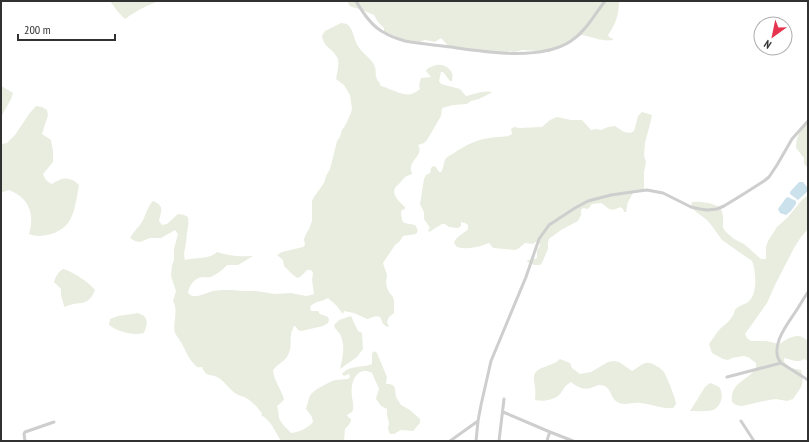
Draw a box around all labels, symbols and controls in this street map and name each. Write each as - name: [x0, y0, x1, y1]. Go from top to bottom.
- scale bar: [18, 16, 115, 42]
- north arrow: [753, 16, 793, 56]
- text: 200 m: [24, 22, 51, 37]
- text: N: [761, 37, 774, 52]

